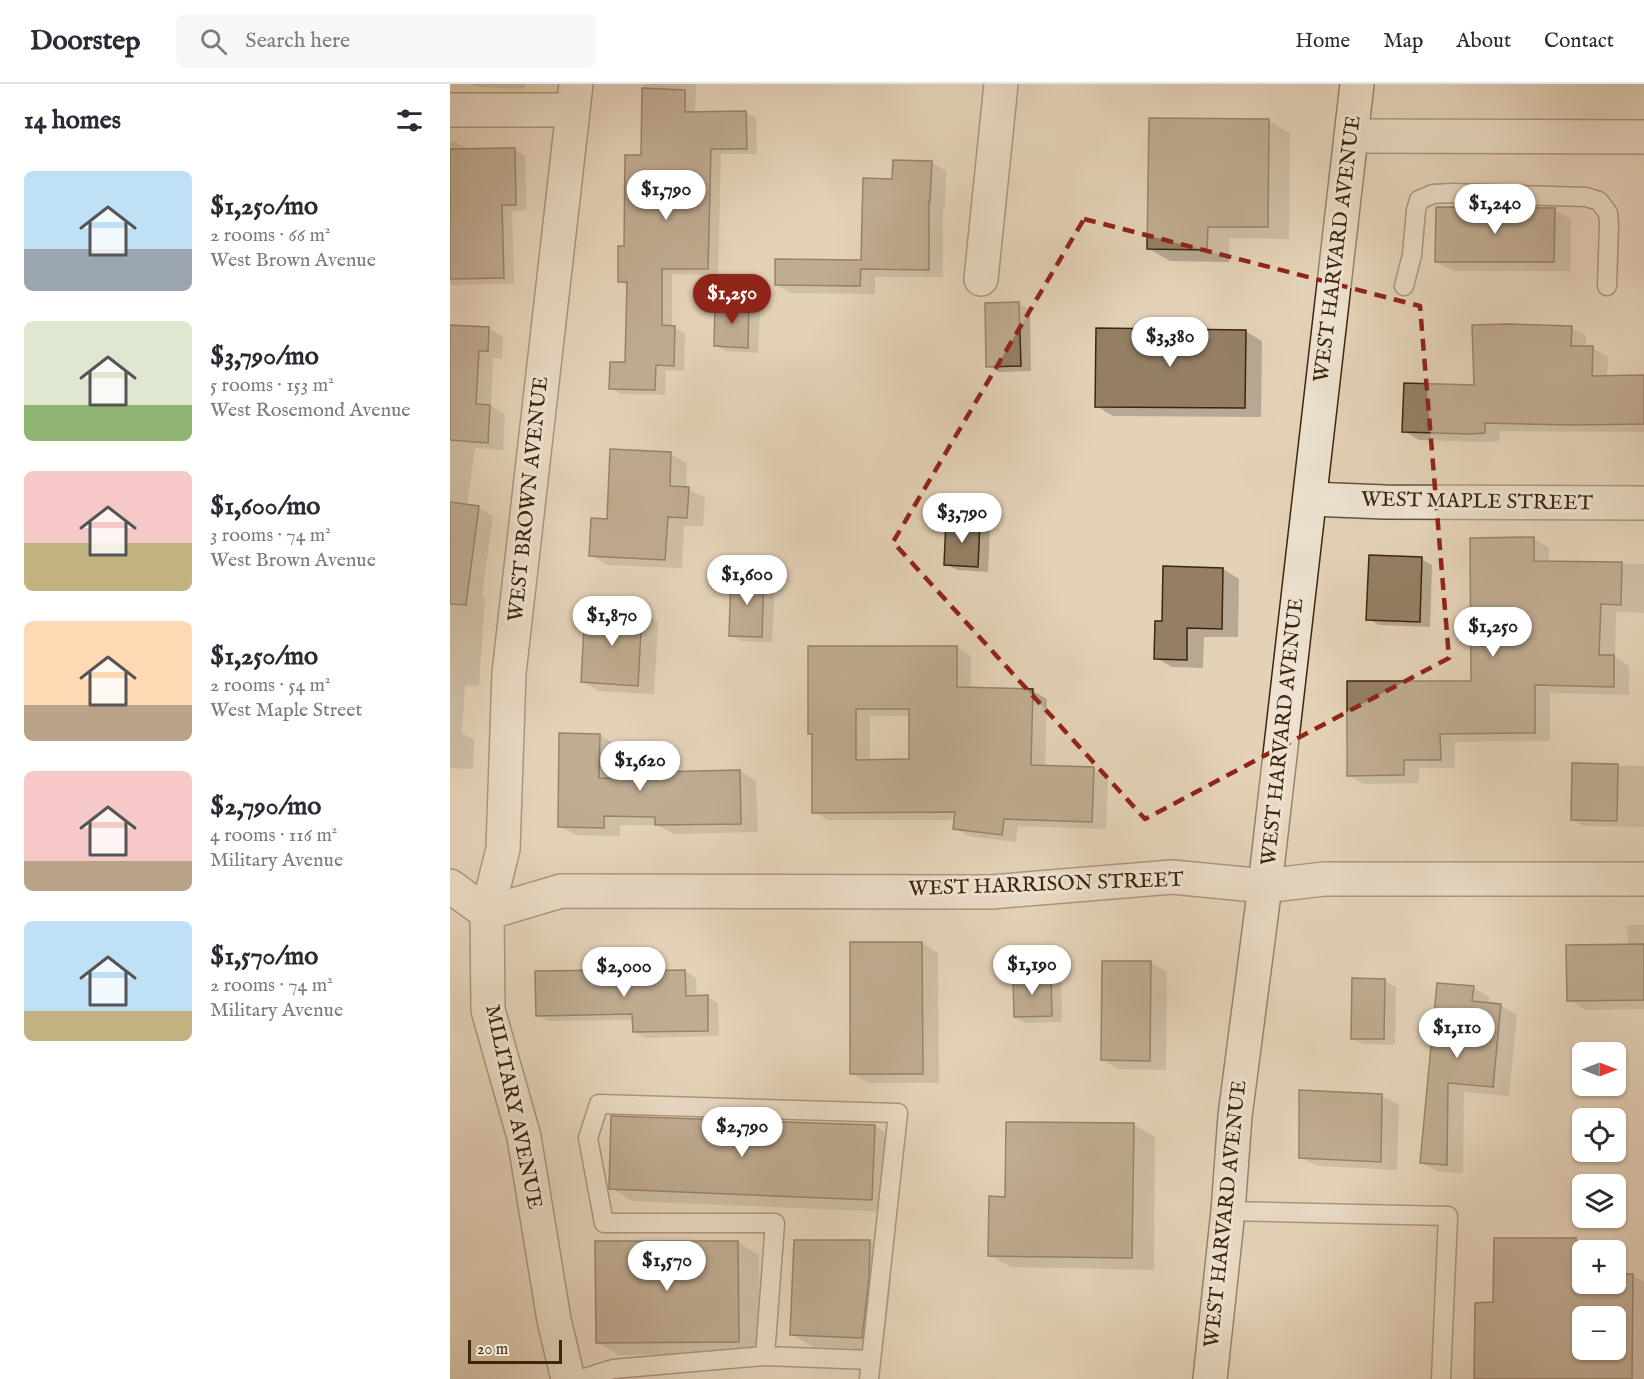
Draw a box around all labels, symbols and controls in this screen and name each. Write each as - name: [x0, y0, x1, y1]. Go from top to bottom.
- search box: [176, 14, 596, 68]
- text: Doorstep: [30, 24, 140, 59]
- icon: search: [197, 25, 230, 58]
- text: Search here: [245, 27, 350, 55]
- text: Home: [1295, 28, 1350, 55]
- text: Map: [1383, 28, 1423, 55]
- text: About: [1456, 28, 1511, 55]
- text: Contact: [1544, 28, 1614, 55]
- text: 14 homes: [24, 104, 121, 137]
- icon: filters: [393, 104, 426, 137]
- street label: WEST HARVARD AVENUE: [1308, 114, 1368, 384]
- pin: $1,790: [617, 170, 715, 221]
- text: $1,790: [641, 177, 691, 202]
- pin: $1,240: [1446, 184, 1544, 235]
- text: $1,250/mo: [210, 190, 318, 223]
- text: $1,240: [1469, 191, 1521, 216]
- icon: home: [72, 195, 144, 267]
- text: 2 rooms · 66 m²: [210, 223, 331, 248]
- text: West Brown Avenue: [210, 248, 376, 273]
- pin: $1,250: [683, 274, 781, 325]
- text: $1,250: [707, 281, 757, 306]
- pin: $3,380: [1121, 317, 1219, 368]
- text: $3,380: [1145, 324, 1195, 349]
- text: $3,790/mo: [210, 340, 319, 373]
- icon: home: [72, 345, 144, 417]
- text: 5 rooms · 153 m²: [210, 373, 334, 398]
- street label: WEST BROWN AVENUE: [503, 375, 555, 623]
- text: West Rosemond Avenue: [210, 398, 411, 423]
- street label: WEST MAPLE STREET: [1361, 486, 1594, 518]
- text: $1,600/mo: [210, 490, 320, 523]
- pin: $3,790: [913, 493, 1011, 544]
- icon: home: [72, 495, 144, 567]
- text: $3,790: [937, 500, 987, 525]
- text: 3 rooms · 74 m²: [210, 523, 331, 548]
- text: West Brown Avenue: [210, 548, 376, 573]
- pin: $1,600: [698, 555, 796, 606]
- text: $1,600: [721, 562, 773, 587]
- pin: $1,870: [563, 596, 661, 647]
- street label: WEST HARVARD AVENUE: [1256, 597, 1310, 867]
- text: $1,870: [587, 603, 637, 628]
- pin: $1,250: [1444, 607, 1542, 658]
- text: $1,250: [1468, 614, 1518, 639]
- text: $1,250/mo: [210, 640, 318, 673]
- icon: home: [72, 645, 144, 717]
- text: 2 rooms · 54 m²: [210, 673, 331, 698]
- text: West Maple Street: [210, 698, 362, 723]
- pin: $1,620: [591, 741, 689, 792]
- text: $1,620: [614, 748, 666, 773]
- text: $2,790/mo: [210, 790, 321, 823]
- icon: home: [72, 795, 144, 867]
- text: 4 rooms · 116 m²: [210, 823, 337, 848]
- text: Military Avenue: [210, 848, 343, 873]
- street label: WEST HARRISON STREET: [908, 867, 1185, 903]
- text: $1,570/mo: [210, 940, 318, 973]
- icon: home: [72, 945, 144, 1017]
- pin: $1,190: [983, 945, 1081, 996]
- pin: $2,000: [575, 947, 673, 998]
- text: $1,190: [1007, 952, 1057, 977]
- text: $2,000: [596, 954, 652, 979]
- text: 2 rooms · 74 m²: [210, 973, 333, 998]
- text: Military Avenue: [210, 998, 343, 1023]
- street label: MILITARY AVENUE: [478, 1002, 548, 1212]
- pin: $1,110: [1408, 1008, 1506, 1059]
- text: $1,110: [1433, 1015, 1481, 1040]
- north arrow: [1572, 1042, 1626, 1096]
- map controls: [1572, 1042, 1626, 1360]
- street label: WEST HARVARD AVENUE: [1199, 1079, 1253, 1349]
- pin: $2,790: [693, 1107, 791, 1158]
- button: locate: [1572, 1108, 1626, 1162]
- text: $2,790: [716, 1114, 768, 1139]
- button: layers: [1572, 1174, 1626, 1228]
- button: +: [1572, 1240, 1626, 1294]
- pin: $1,570: [618, 1241, 716, 1292]
- text: $1,570: [642, 1248, 692, 1273]
- button: −: [1572, 1306, 1626, 1360]
- scale bar: [468, 1337, 562, 1364]
- text: 20 m: [477, 1340, 508, 1360]

